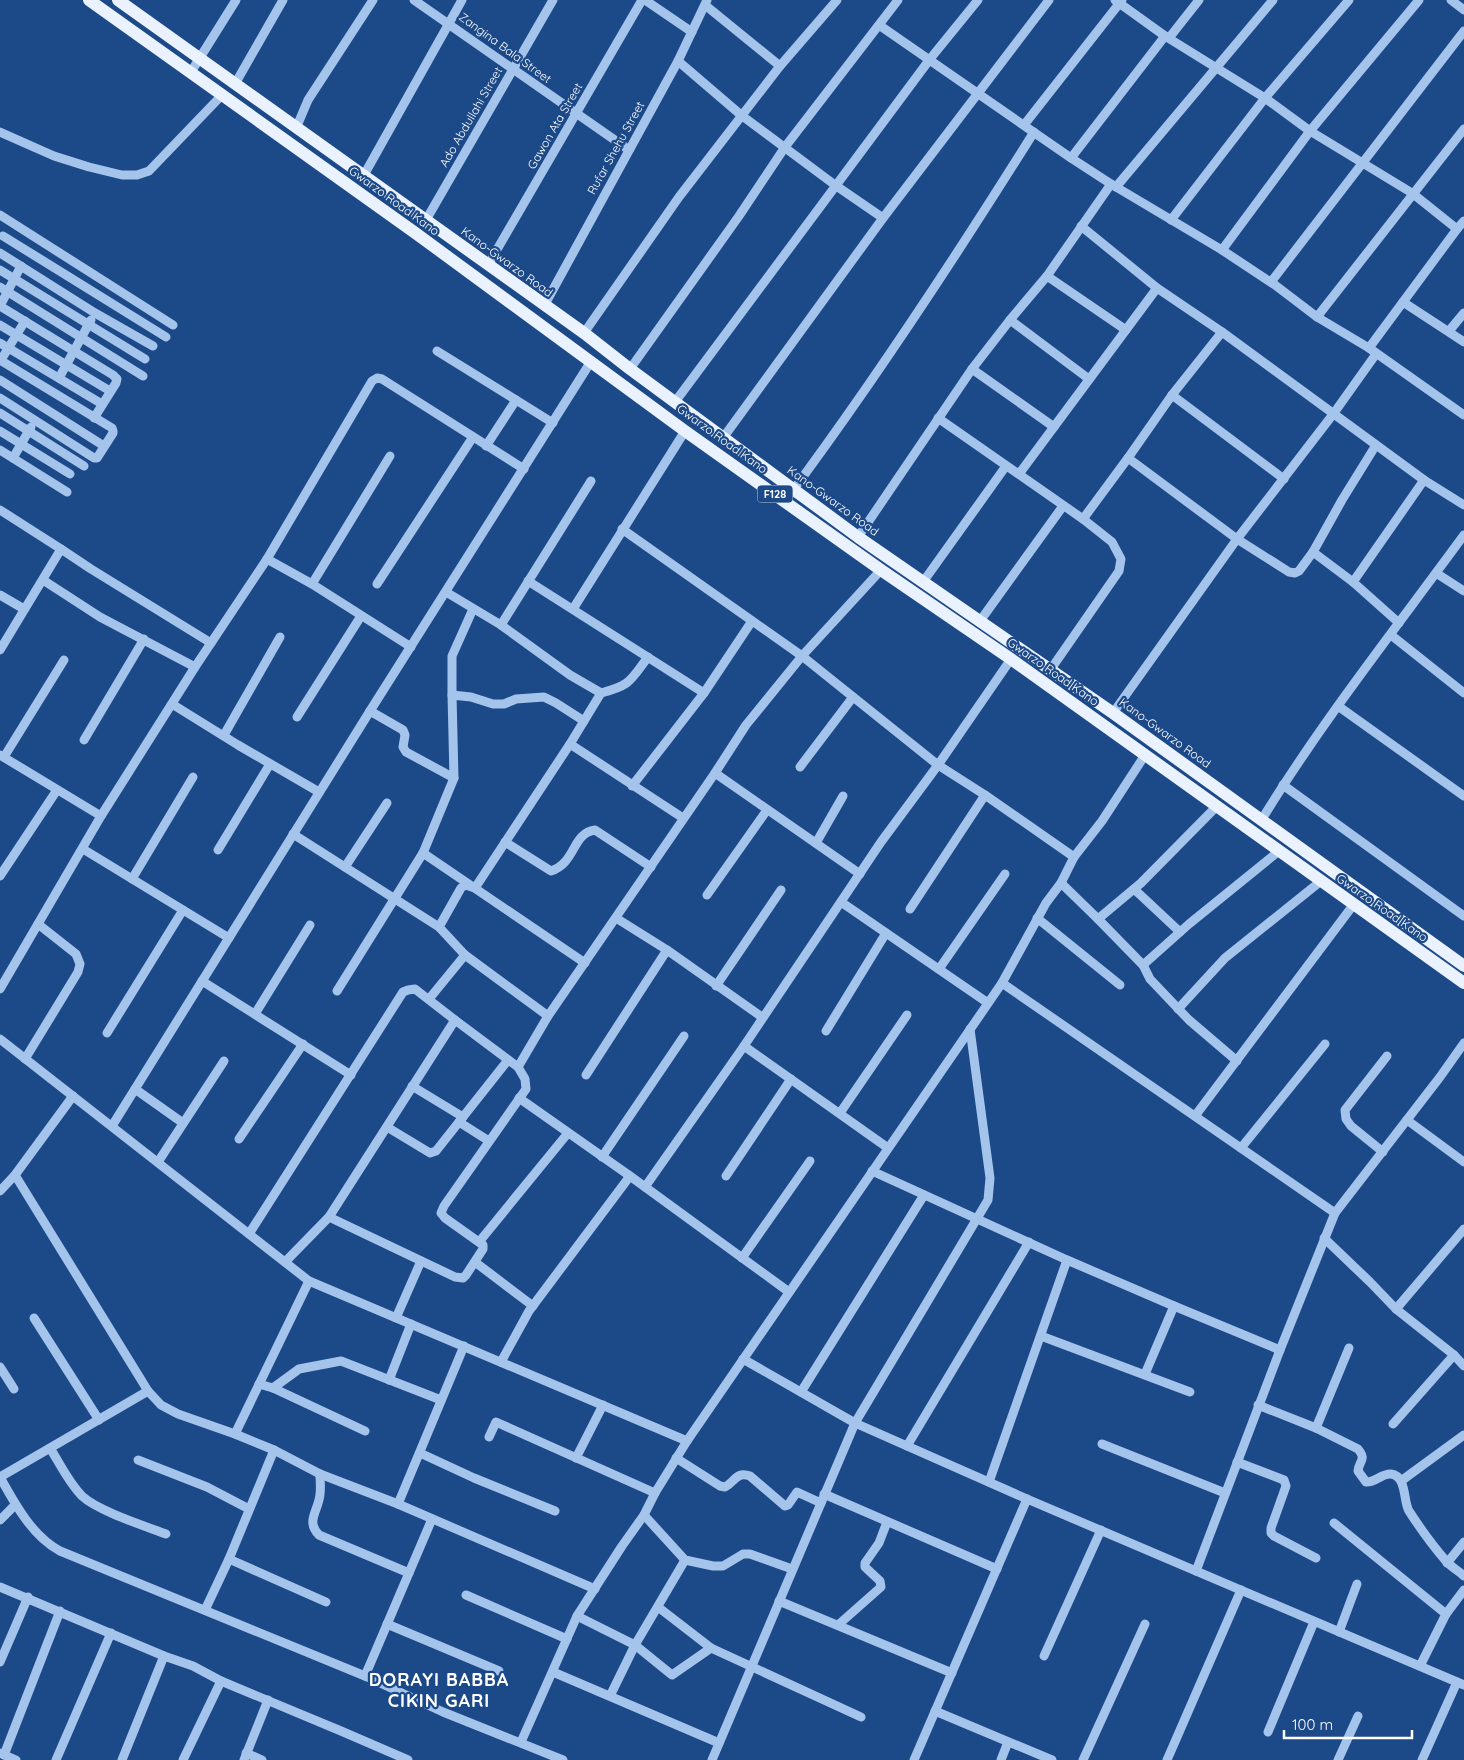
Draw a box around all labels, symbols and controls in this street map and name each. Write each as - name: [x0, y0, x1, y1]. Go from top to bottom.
- street label: Zangina Bala Street: [456, 9, 554, 86]
- street label: Ado Abdullahi Street: [436, 64, 505, 169]
- street label: Gawon Ata Street: [524, 80, 585, 172]
- street label: Rufar Shehu Street: [584, 99, 647, 197]
- street label: Gwarzo Road Kano: [346, 163, 442, 238]
- street label: Kano-Gwarzo Road: [459, 223, 556, 300]
- street label: Gwarzo Road Kano: [674, 401, 770, 476]
- street label: Kano-Gwarzo Road: [785, 462, 882, 539]
- road number: F128: [758, 486, 792, 502]
- street label: Gwarzo Road Kano: [1005, 634, 1102, 709]
- street label: Kano-Gwarzo Road: [1117, 694, 1214, 771]
- street label: Gwarzo Road Kano: [1334, 870, 1431, 945]
- district label: DORAYI BABBA CIKIN GARI: [369, 1668, 509, 1712]
- scale bar: [1284, 1708, 1412, 1740]
- text: 100 m: [1292, 1715, 1333, 1734]

